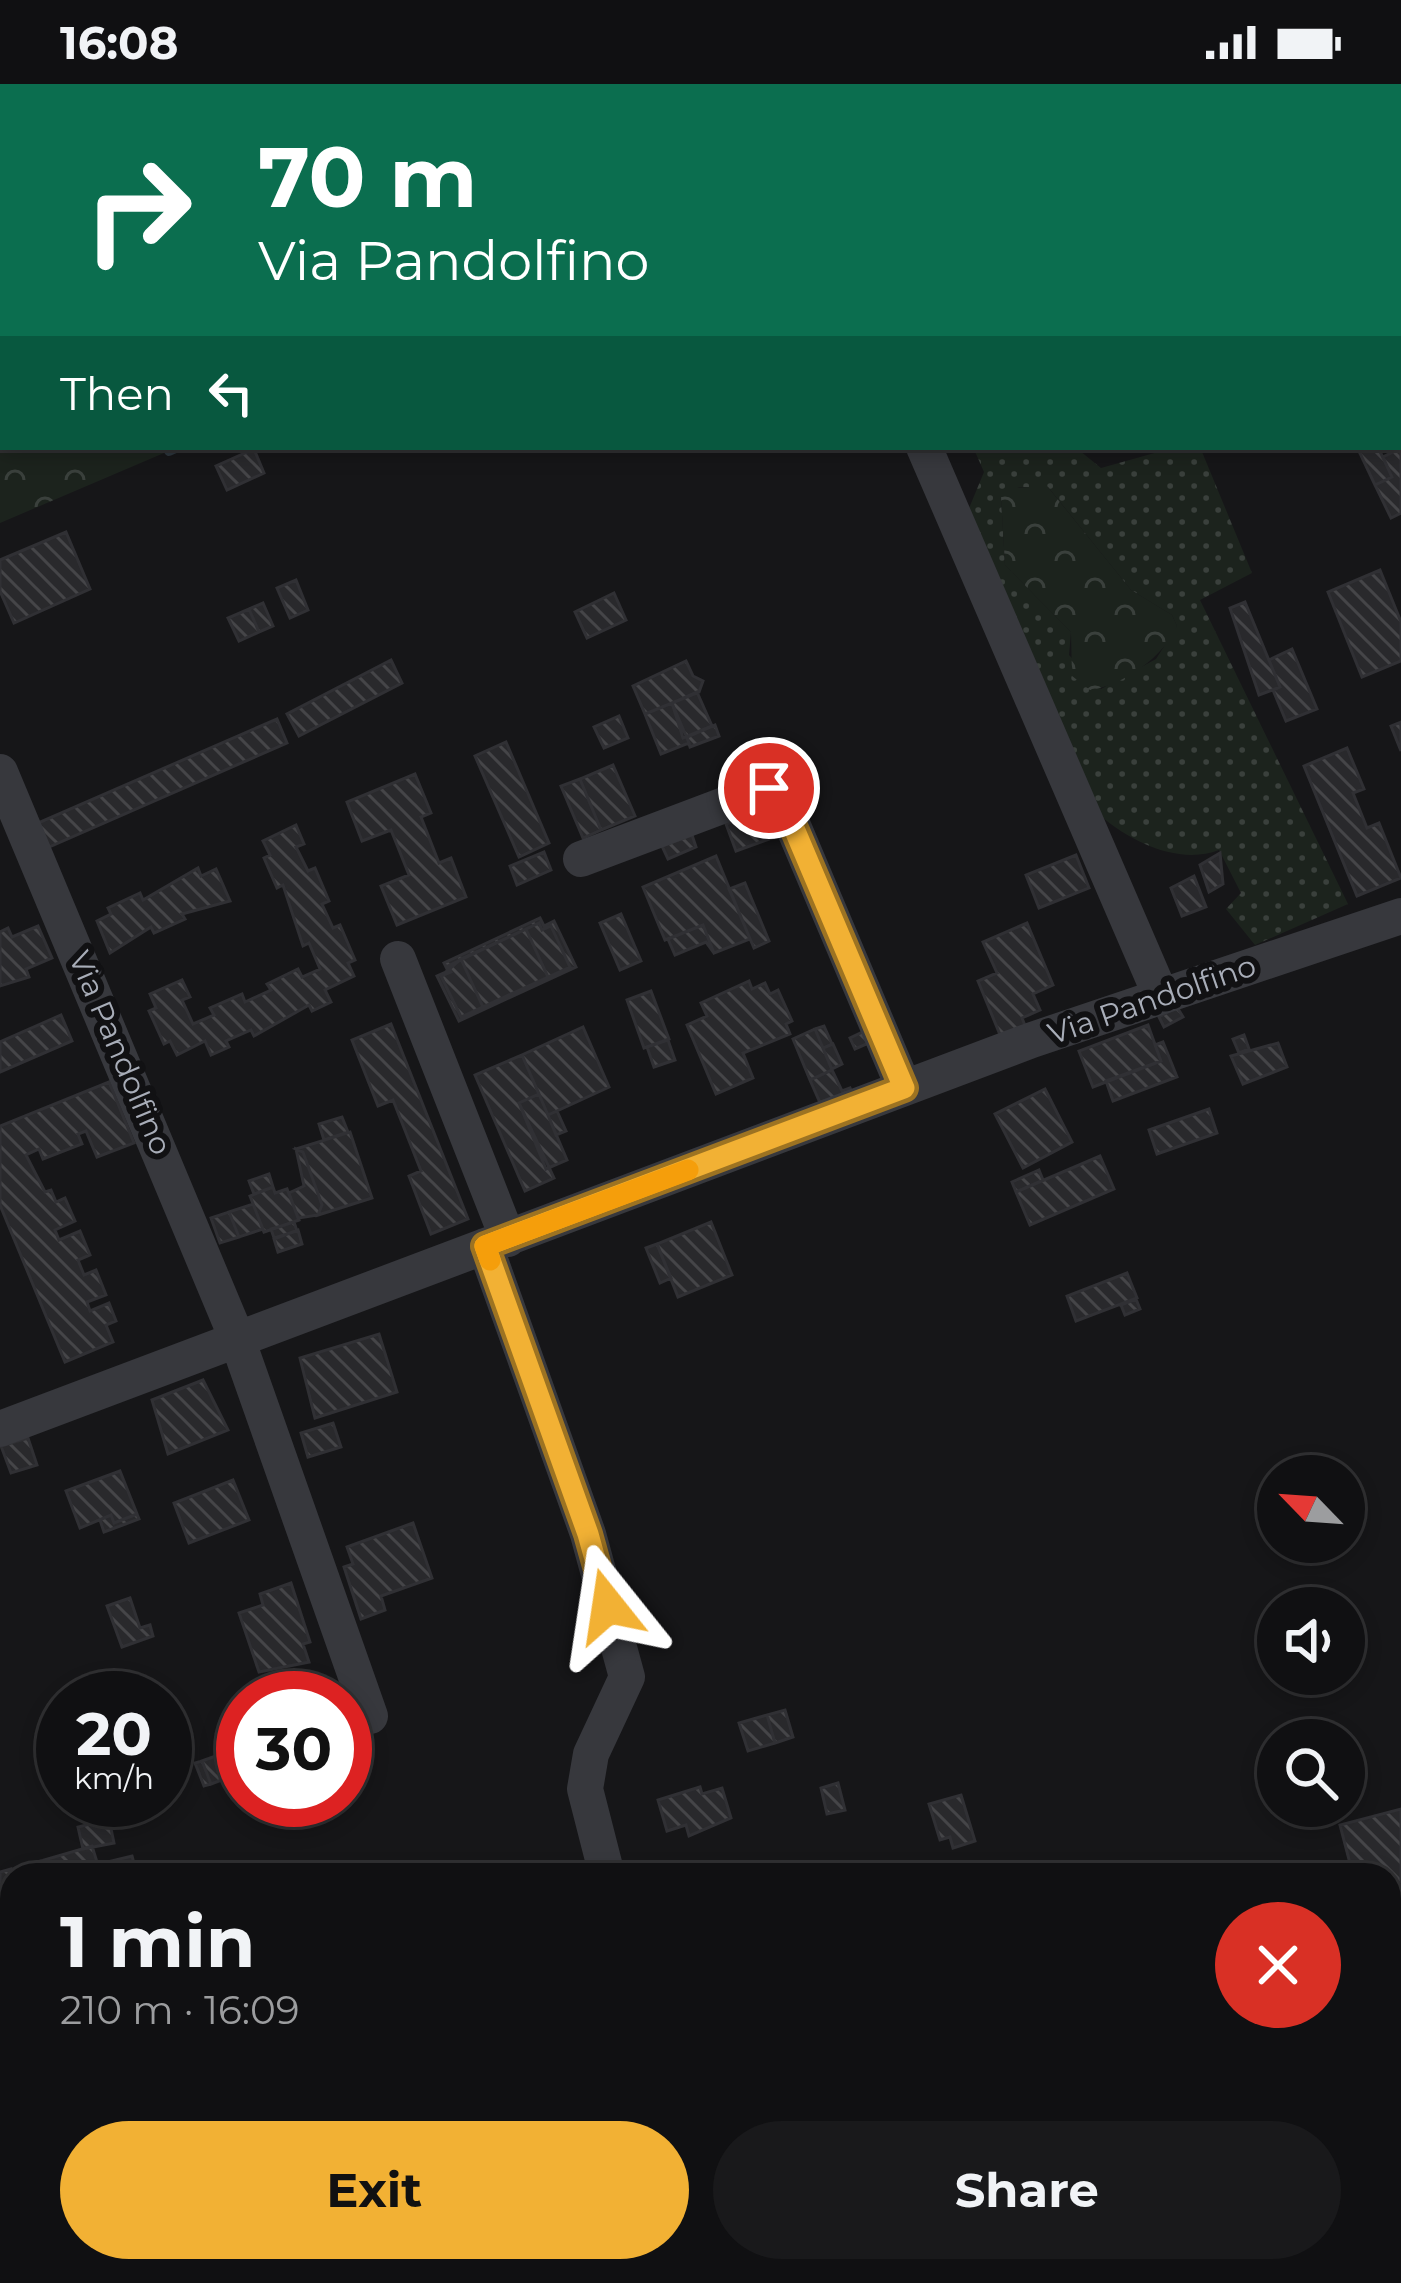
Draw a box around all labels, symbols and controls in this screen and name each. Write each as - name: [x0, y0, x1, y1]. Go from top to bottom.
- text: 16:08: [60, 15, 178, 70]
- text: 70 m: [258, 126, 477, 228]
- icon: right: [60, 132, 216, 288]
- text: Via Pandolfino: [258, 228, 649, 294]
- icon: left: [198, 360, 264, 426]
- text: Then: [60, 366, 174, 421]
- pin: [718, 737, 820, 839]
- icon: arrive: [736, 755, 802, 821]
- street label: Via Pandolfino: [61, 945, 180, 1160]
- street label: Via Pandolfino: [1043, 947, 1261, 1052]
- north arrow: [1257, 1455, 1365, 1563]
- map controls: [1257, 1455, 1365, 1827]
- position arrow: [545, 1543, 671, 1669]
- button: sound: [1257, 1587, 1365, 1695]
- speed limit sign: 30: [216, 1671, 372, 1827]
- text: 20: [76, 1697, 152, 1770]
- button: search: [1257, 1719, 1365, 1827]
- text: km/h: [74, 1760, 154, 1797]
- text: 1 min: [60, 1897, 256, 1985]
- button: close: [1215, 1902, 1341, 2028]
- text: 210 m · 16:09: [60, 1986, 300, 2034]
- button: Exit: [60, 2121, 689, 2259]
- button: Share: [713, 2121, 1341, 2259]

